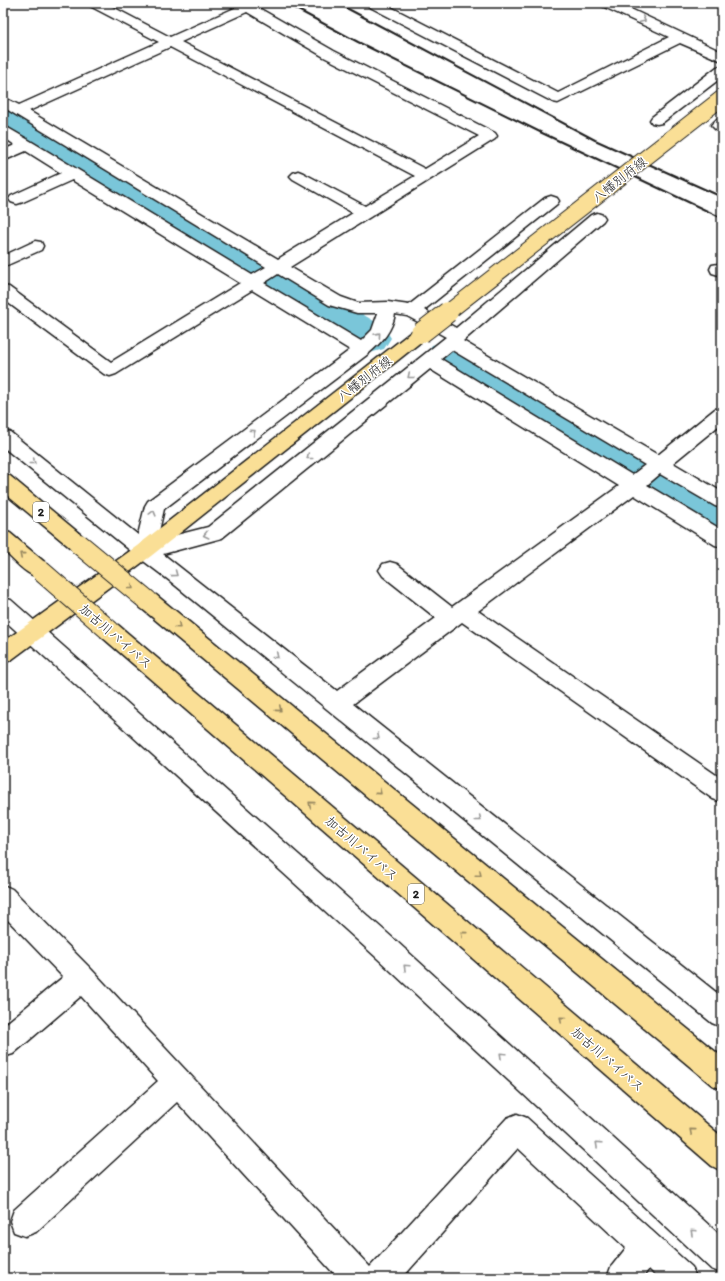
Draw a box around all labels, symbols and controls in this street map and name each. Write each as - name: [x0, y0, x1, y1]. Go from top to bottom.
- one-way arrow: [638, 15, 646, 23]
- street label: 八幡別府線: [589, 153, 650, 205]
- one-way arrow: [373, 332, 380, 340]
- street label: 八幡別府線: [334, 352, 395, 404]
- one-way arrow: [407, 371, 414, 378]
- one-way arrow: [249, 430, 256, 437]
- one-way arrow: [306, 453, 313, 460]
- one-way arrow: [29, 457, 36, 464]
- road number: 2: [33, 502, 49, 522]
- one-way arrow: [149, 510, 157, 516]
- one-way arrow: [202, 531, 209, 539]
- one-way arrow: [19, 552, 27, 559]
- one-way arrow: [171, 569, 178, 576]
- one-way arrow: [126, 582, 133, 589]
- street label: 加古川バイパス: [77, 601, 155, 672]
- one-way arrow: [174, 622, 181, 629]
- one-way arrow: [272, 651, 279, 658]
- one-way arrow: [274, 704, 281, 711]
- one-way arrow: [373, 733, 380, 740]
- one-way arrow: [374, 787, 382, 794]
- one-way arrow: [309, 802, 316, 809]
- street label: 加古川バイパス: [323, 813, 401, 884]
- one-way arrow: [474, 814, 481, 821]
- one-way arrow: [475, 870, 482, 877]
- road number: 2: [408, 884, 424, 904]
- one-way arrow: [461, 932, 468, 939]
- one-way arrow: [403, 965, 411, 972]
- one-way arrow: [559, 1016, 567, 1024]
- street label: 加古川バイパス: [569, 1024, 647, 1095]
- one-way arrow: [499, 1053, 507, 1060]
- one-way arrow: [690, 1129, 697, 1136]
- one-way arrow: [595, 1141, 602, 1148]
- one-way arrow: [690, 1229, 698, 1236]

